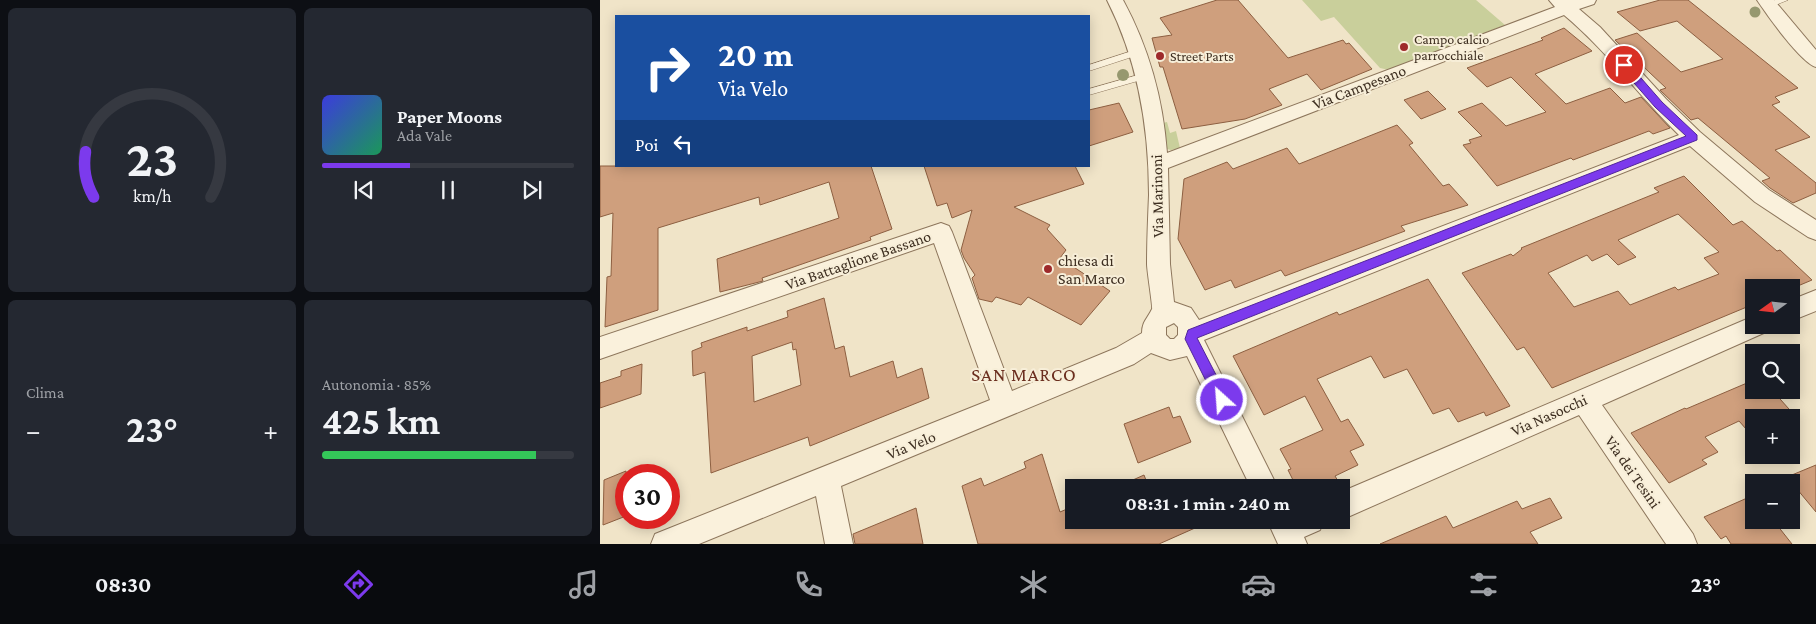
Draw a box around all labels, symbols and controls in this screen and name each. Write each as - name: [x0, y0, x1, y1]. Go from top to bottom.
- place label: Campo calcio parrocchiale: [1414, 31, 1489, 63]
- icon: right: [635, 35, 700, 100]
- text: 20 m: [718, 35, 793, 74]
- marker: Campo calcio parrocchiale: [1398, 41, 1410, 53]
- pin: [1603, 44, 1645, 86]
- place label: Street Parts: [1170, 48, 1234, 64]
- marker: Street Parts: [1154, 50, 1166, 62]
- icon: arrive: [1610, 51, 1638, 79]
- street label: Via Campesano: [1310, 61, 1409, 114]
- text: Via Velo: [718, 76, 788, 101]
- text: Paper Moons: [397, 106, 502, 127]
- text: Ada Vale: [397, 127, 452, 144]
- text: 23: [126, 129, 178, 187]
- icon: left: [669, 130, 697, 158]
- text: Poi: [635, 134, 659, 155]
- street label: Via Marinoni: [1148, 154, 1166, 238]
- icon: previous: [350, 176, 378, 204]
- icon: pause: [434, 176, 462, 204]
- icon: next: [518, 176, 546, 204]
- text: km/h: [133, 186, 172, 206]
- street label: Via Battaglione Bassano: [783, 227, 933, 294]
- place label: chiesa di San Marco: [1058, 252, 1125, 287]
- marker: chiesa di San Marco: [1042, 263, 1054, 275]
- north arrow: [1745, 279, 1800, 334]
- map controls: [1745, 279, 1800, 529]
- button: search: [1745, 344, 1800, 399]
- district label: SAN MARCO: [971, 364, 1077, 385]
- position arrow: [1195, 373, 1247, 425]
- text: Autonomia · 85%: [322, 376, 431, 393]
- text: Clima: [26, 384, 64, 401]
- street label: Via Nasocchi: [1508, 391, 1590, 439]
- text: 425 km: [322, 400, 440, 442]
- text: 23°: [126, 408, 178, 450]
- button: +: [1745, 409, 1800, 464]
- text: −: [26, 415, 41, 446]
- text: +: [263, 415, 278, 446]
- street label: Via Velo: [884, 428, 938, 462]
- street label: Via dei Tesini: [1602, 433, 1664, 511]
- speed limit sign: 30: [615, 464, 680, 529]
- button: −: [1745, 474, 1800, 529]
- text: 08:31 · 1 min · 240 m: [1125, 493, 1290, 514]
- icon: directions: [341, 567, 376, 602]
- icon: music: [566, 567, 601, 602]
- icon: phone: [791, 567, 826, 602]
- icon: climate: [1016, 567, 1051, 602]
- icon: car: [1241, 567, 1276, 602]
- icon: filters: [1466, 567, 1501, 602]
- text: 08:30: [95, 572, 151, 597]
- text: 23°: [1691, 572, 1721, 597]

